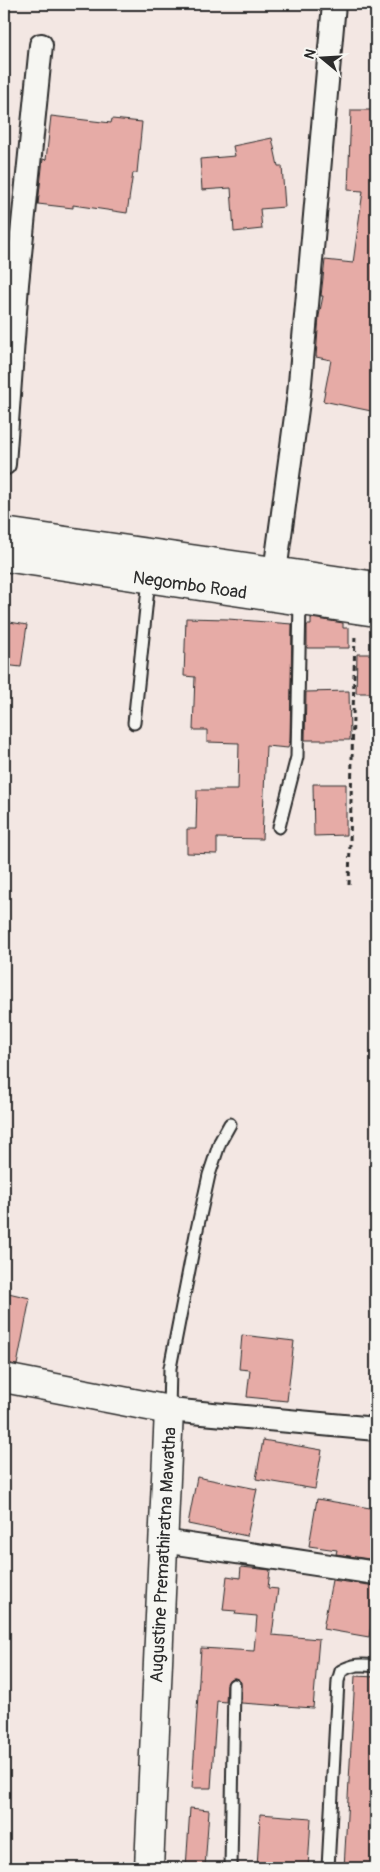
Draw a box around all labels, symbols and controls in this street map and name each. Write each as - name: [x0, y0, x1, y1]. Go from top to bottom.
- north arrow: [298, 32, 348, 82]
- text: N: [301, 47, 320, 61]
- street label: Negombo Road: [131, 566, 248, 605]
- street label: Augustine Premathiratna Mawatha: [145, 1427, 182, 1683]

